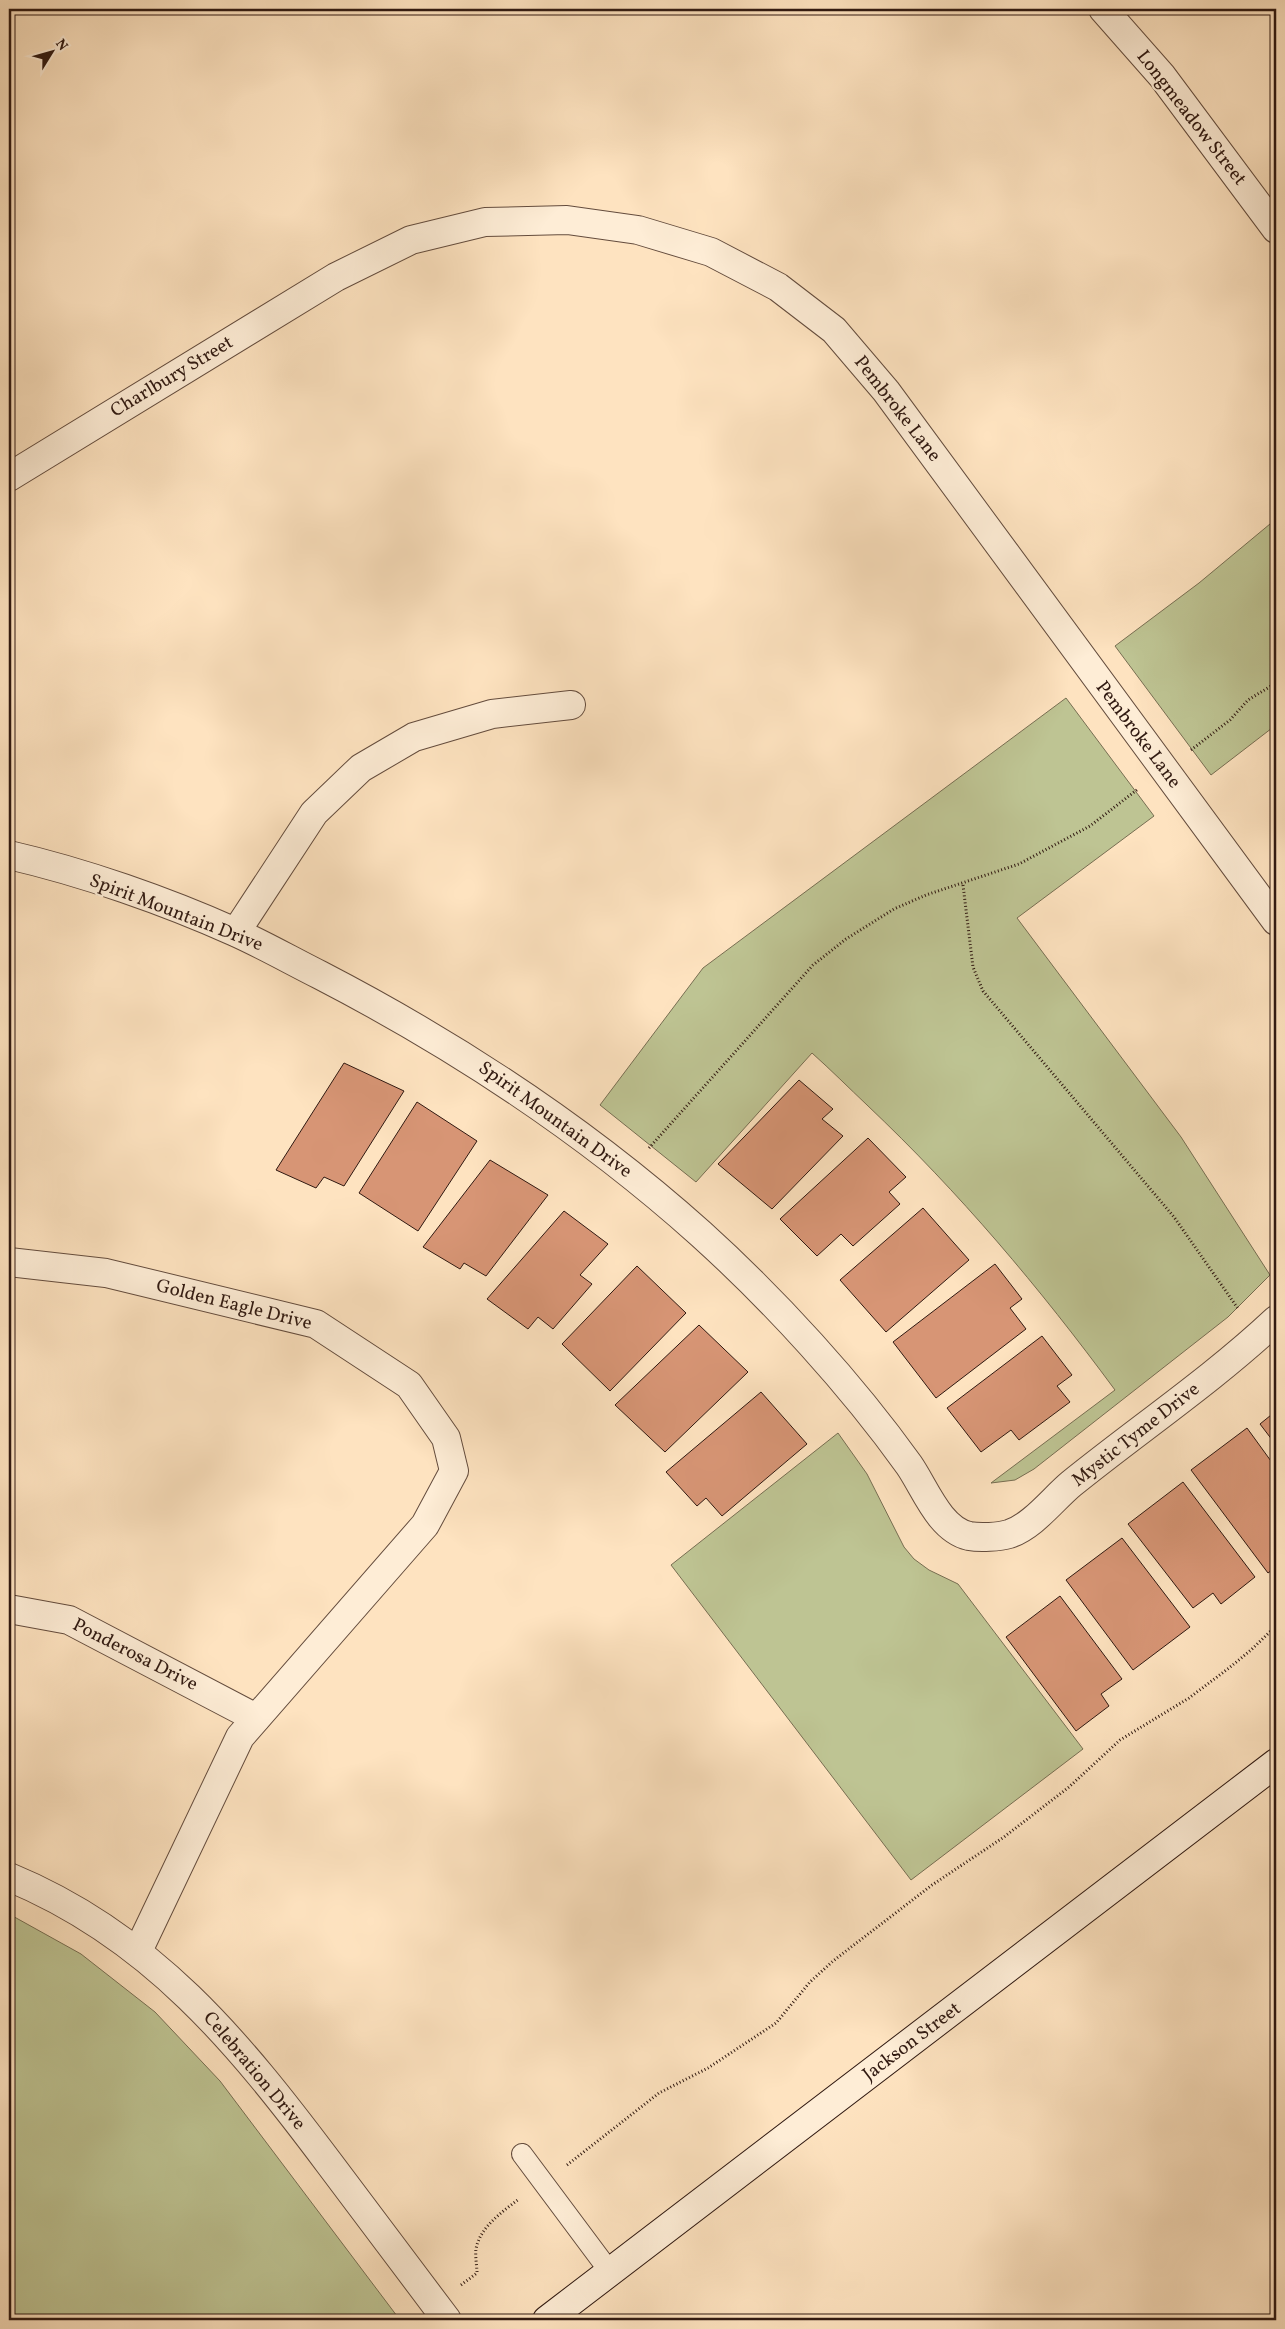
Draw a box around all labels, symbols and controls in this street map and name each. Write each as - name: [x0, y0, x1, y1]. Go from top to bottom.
- north arrow: [28, 28, 78, 78]
- text: N: [51, 35, 72, 55]
- street label: Longmeadow Street: [1130, 45, 1252, 191]
- street label: Charlbury Street: [106, 330, 239, 424]
- street label: Pembroke Lane: [847, 351, 947, 467]
- street label: Pembroke Lane: [1089, 676, 1187, 794]
- street label: Spirit Mountain Drive: [85, 868, 267, 958]
- street label: Spirit Mountain Drive: [473, 1055, 637, 1185]
- street label: Golden Eagle Drive: [153, 1273, 315, 1337]
- street label: Mystic Tyme Drive: [1067, 1377, 1205, 1493]
- street label: Ponderosa Drive: [68, 1612, 202, 1698]
- street label: Jackson Street: [857, 1996, 967, 2088]
- street label: Celebration Drive: [197, 2006, 311, 2136]

